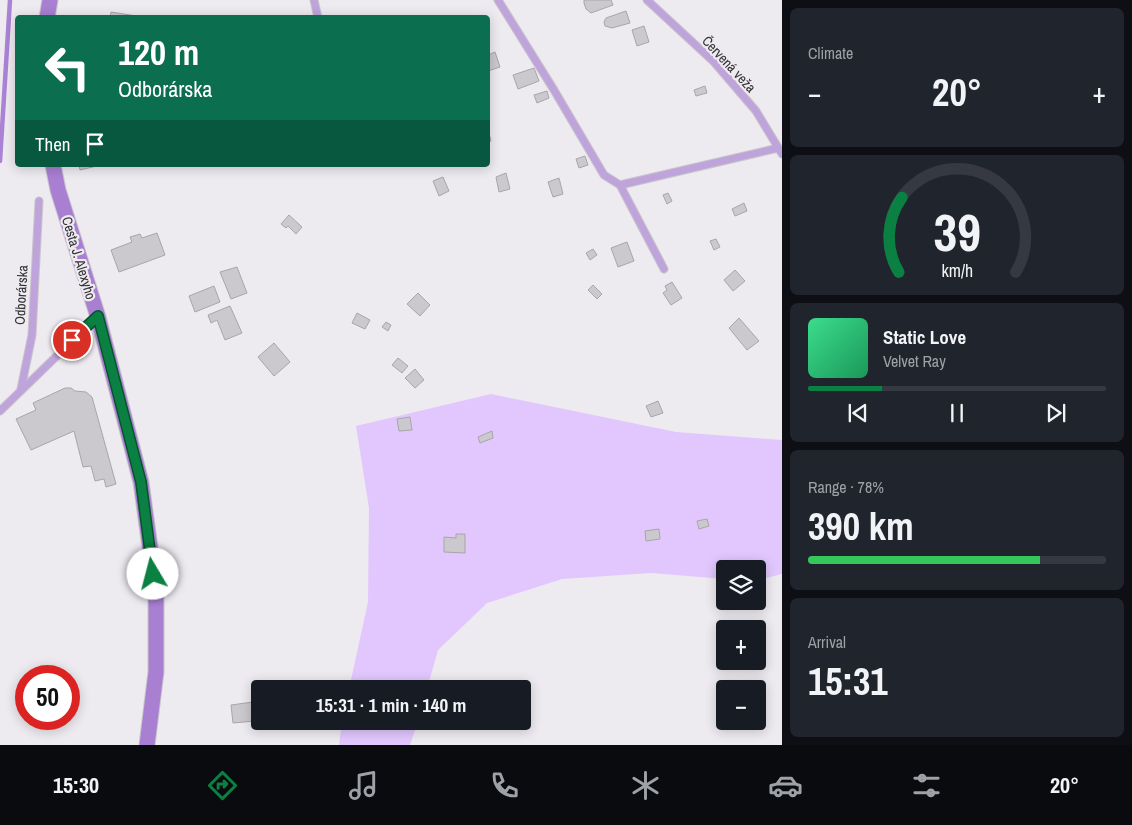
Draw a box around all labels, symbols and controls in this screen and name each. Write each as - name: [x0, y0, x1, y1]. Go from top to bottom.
- text: 120 m: [118, 29, 199, 76]
- street label: Červená veža: [698, 32, 760, 96]
- icon: left: [35, 35, 100, 100]
- text: Climate: [808, 42, 853, 64]
- text: 20°: [932, 67, 982, 118]
- text: Odborárska: [118, 74, 212, 104]
- text: −: [808, 74, 821, 112]
- text: +: [1093, 74, 1106, 112]
- icon: arrive: [81, 130, 109, 158]
- text: Then: [35, 131, 71, 157]
- text: 39: [933, 197, 981, 267]
- street label: Cesta J. Alexyho: [58, 214, 100, 302]
- text: km/h: [941, 259, 973, 283]
- street label: Odborárska: [10, 264, 32, 325]
- pin: [51, 319, 93, 361]
- text: Static Love: [883, 324, 966, 350]
- icon: arrive: [58, 326, 86, 354]
- text: Velvet Ray: [883, 350, 946, 372]
- icon: previous: [844, 399, 872, 427]
- icon: pause: [943, 399, 971, 427]
- icon: next: [1042, 399, 1070, 427]
- text: Range · 78%: [808, 476, 884, 498]
- text: 390 km: [808, 501, 914, 552]
- position arrow: [126, 547, 178, 599]
- map controls: [716, 560, 766, 730]
- button: layers: [716, 560, 766, 610]
- button: +: [716, 620, 766, 670]
- text: Arrival: [808, 631, 846, 653]
- text: 15:31: [808, 656, 888, 707]
- speed limit sign: 50: [15, 665, 80, 730]
- button: −: [716, 680, 766, 730]
- text: 15:31 · 1 min · 140 m: [316, 692, 466, 718]
- icon: directions: [205, 768, 240, 803]
- icon: music: [346, 768, 381, 803]
- icon: phone: [487, 768, 522, 803]
- icon: climate: [628, 768, 663, 803]
- icon: car: [768, 768, 803, 803]
- icon: filters: [909, 768, 944, 803]
- text: 15:30: [53, 770, 99, 800]
- text: 20°: [1050, 770, 1079, 800]

